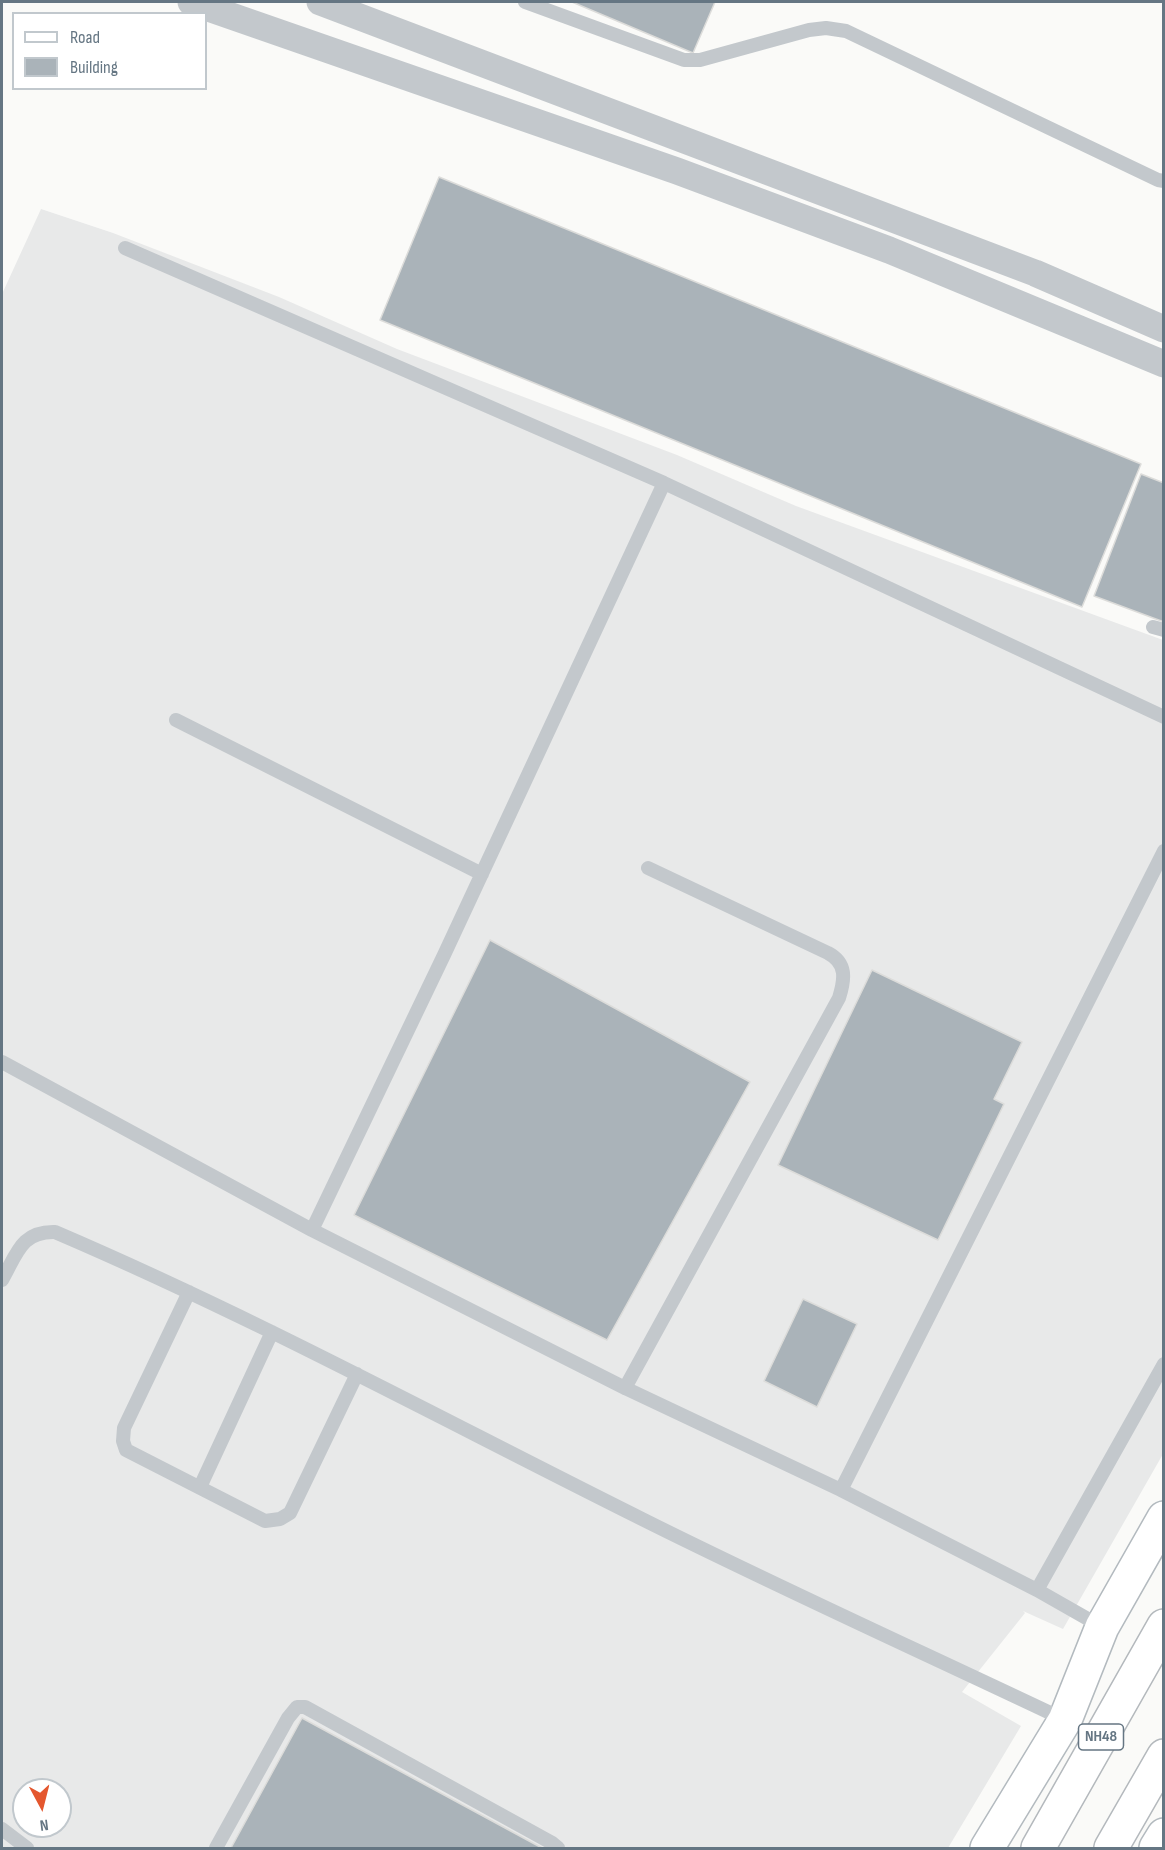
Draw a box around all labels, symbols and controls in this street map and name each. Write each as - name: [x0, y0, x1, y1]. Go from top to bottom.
- legend: [12, 12, 207, 90]
- text: Road: [70, 27, 100, 48]
- text: Building: [70, 57, 118, 78]
- road number: NH48: [1078, 1724, 1124, 1750]
- north arrow: [12, 1778, 72, 1838]
- text: N: [39, 1814, 49, 1834]

